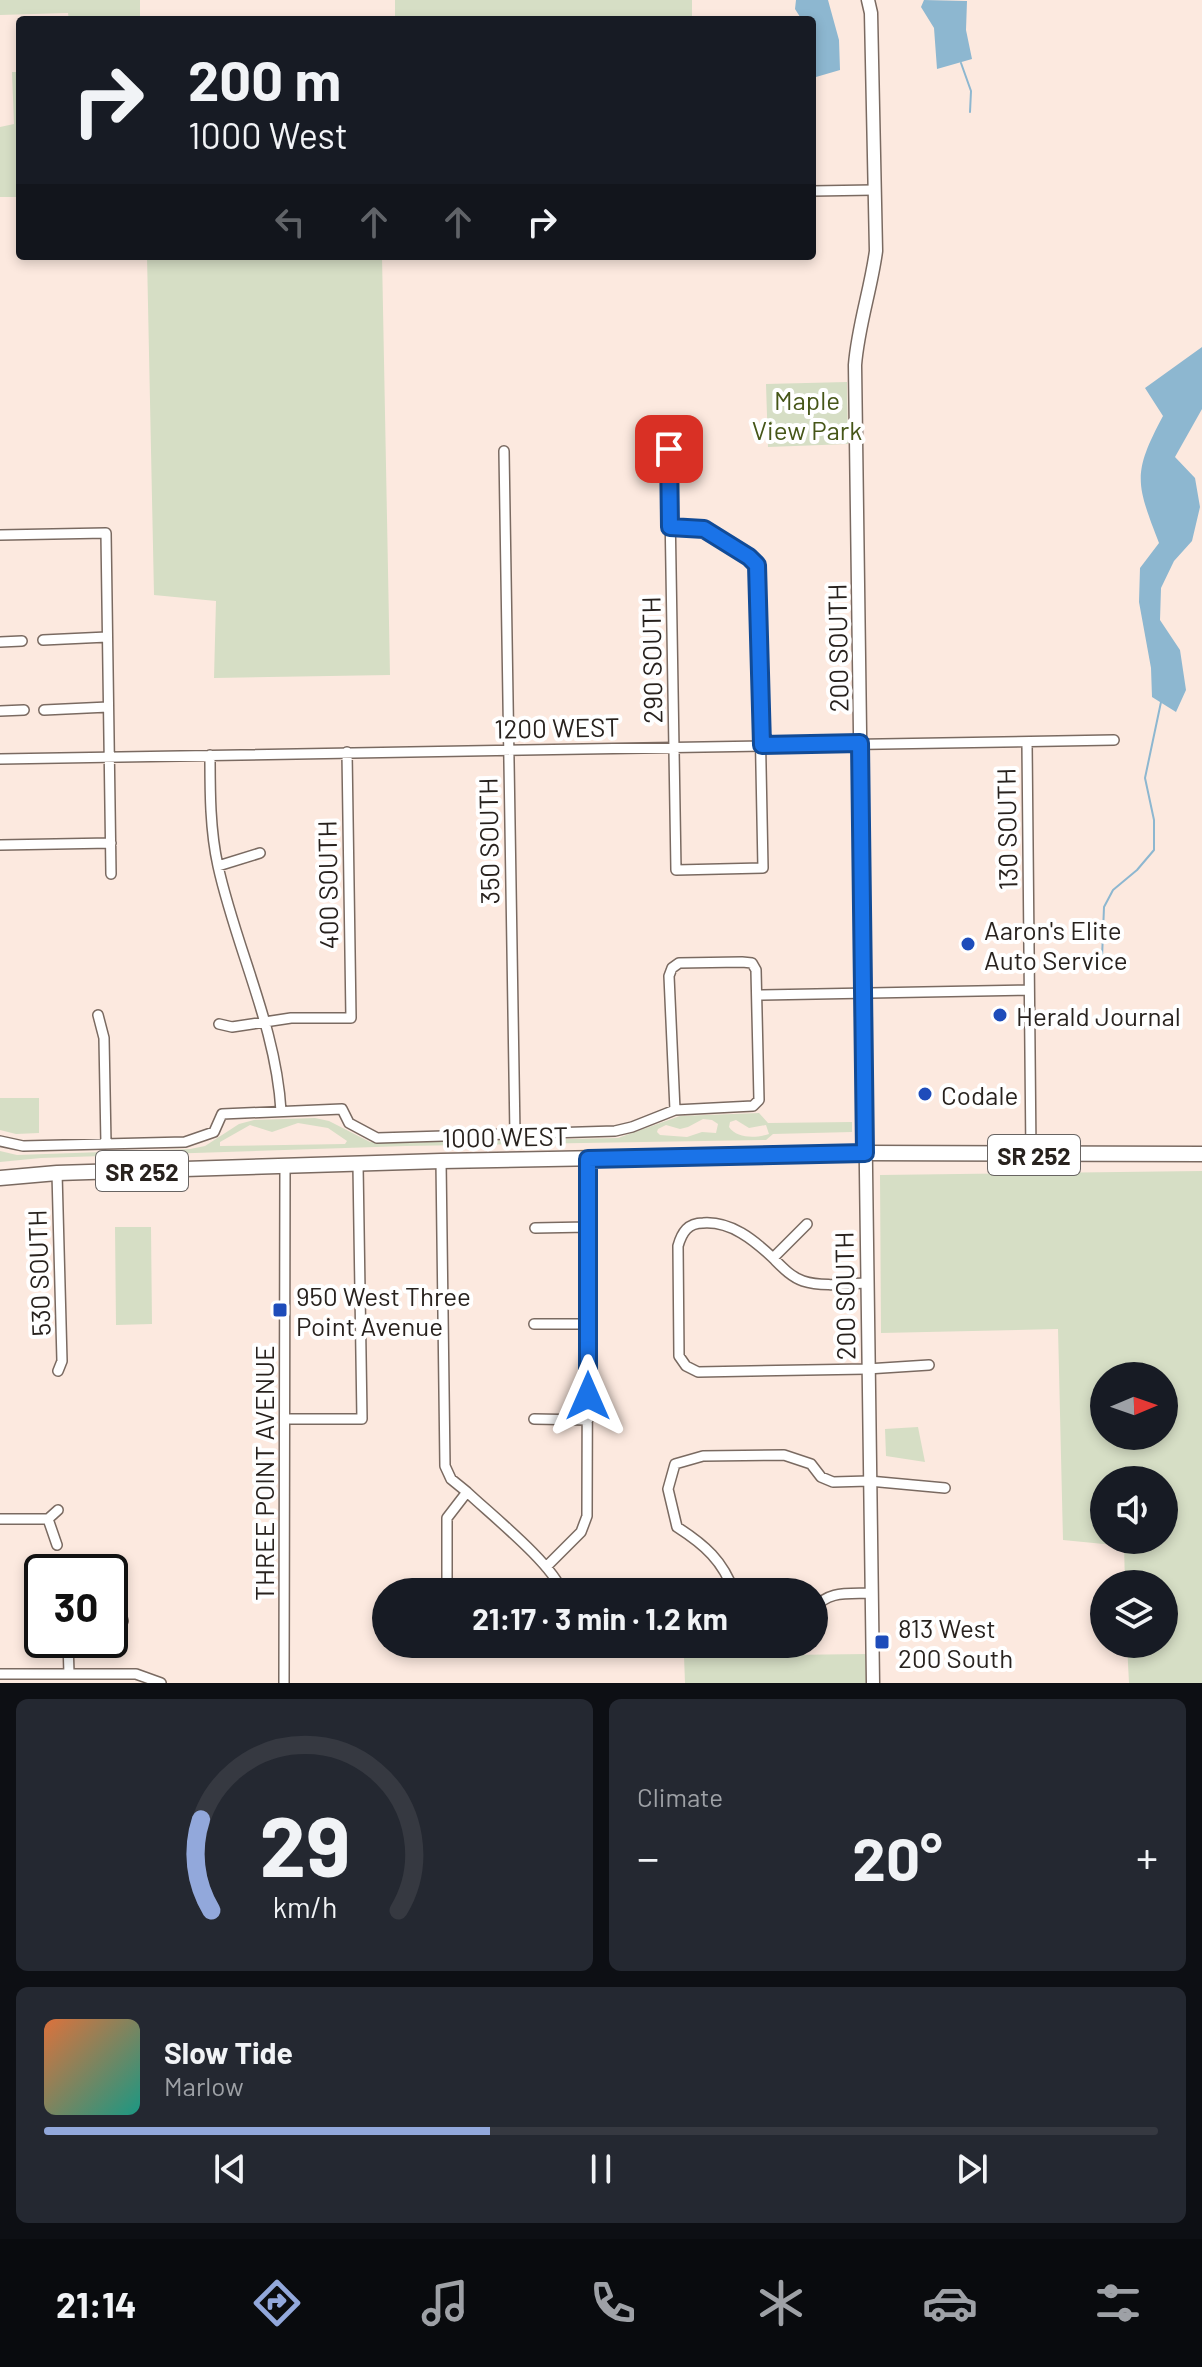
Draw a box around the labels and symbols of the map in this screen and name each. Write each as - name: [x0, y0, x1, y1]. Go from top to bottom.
- park label: Maple View Park: [752, 384, 862, 445]
- pin: [635, 415, 703, 483]
- street label: 200 SOUTH: [820, 583, 854, 713]
- street label: 290 SOUTH: [634, 596, 668, 724]
- street label: 1200 WEST: [494, 710, 620, 744]
- street label: 130 SOUTH: [989, 768, 1023, 890]
- street label: 350 SOUTH: [471, 777, 505, 905]
- street label: 400 SOUTH: [310, 820, 344, 950]
- place label: Aaron's Elite Auto Service: [984, 914, 1128, 975]
- marker: Aaron's Elite Auto Service: [959, 935, 977, 953]
- place label: Herald Journal: [1016, 1000, 1181, 1031]
- marker: Herald Journal: [991, 1006, 1009, 1024]
- place label: Codale: [941, 1079, 1018, 1110]
- marker: Codale: [916, 1085, 934, 1103]
- street label: 1000 WEST: [442, 1119, 568, 1153]
- road number: SR 252: [988, 1135, 1080, 1175]
- road number: SR 252: [96, 1151, 188, 1191]
- street label: 530 SOUTH: [20, 1209, 56, 1337]
- street label: 200 SOUTH: [827, 1231, 861, 1361]
- place label: 950 West Three Point Avenue: [296, 1280, 471, 1341]
- marker: 950 West Three Point Avenue: [271, 1301, 289, 1319]
- street label: THREE POINT AVENUE: [248, 1345, 279, 1601]
- position arrow: [546, 1354, 630, 1438]
- north arrow: [1090, 1362, 1178, 1450]
- speed limit sign: 30: [24, 1554, 128, 1658]
- place label: 813 West 200 South: [898, 1612, 1013, 1673]
- marker: 813 West 200 South: [873, 1633, 891, 1651]

